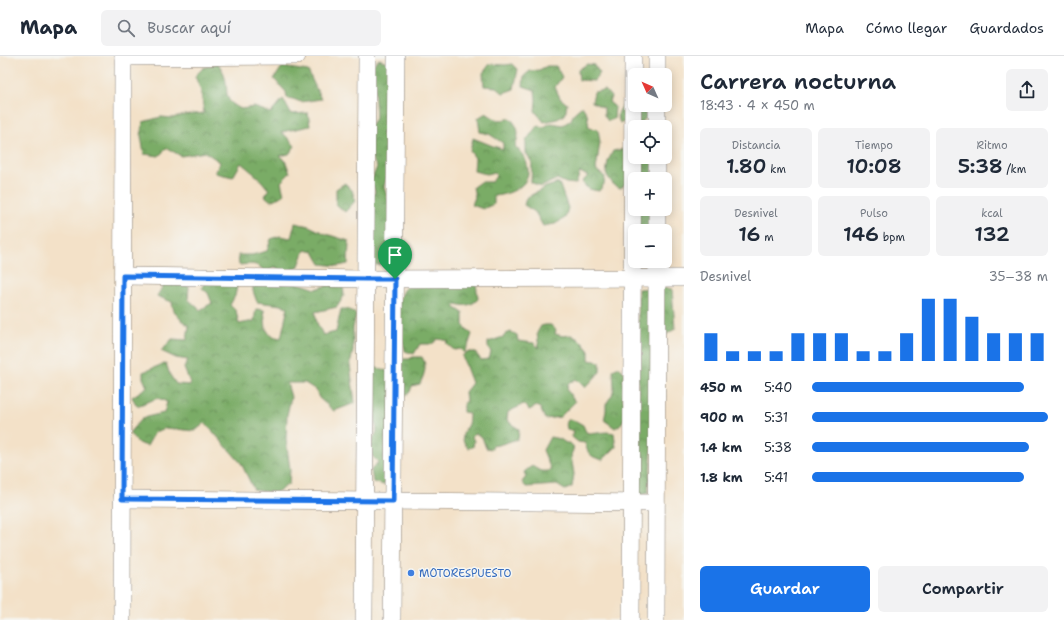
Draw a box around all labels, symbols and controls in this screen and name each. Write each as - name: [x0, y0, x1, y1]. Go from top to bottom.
- search box: [101, 10, 381, 46]
- text: Mapa: [20, 15, 77, 40]
- icon: search: [115, 17, 137, 39]
- text: Buscar aquí: [147, 18, 231, 38]
- text: Mapa: [805, 19, 844, 37]
- text: Cómo llegar: [866, 19, 947, 37]
- text: Guardados: [969, 19, 1044, 37]
- text: Carrera nocturna: [700, 67, 896, 96]
- north arrow: [628, 68, 672, 112]
- map controls: [628, 68, 672, 268]
- button: share: [1006, 69, 1048, 111]
- text: 18:43 · 4 × 450 m: [700, 97, 815, 114]
- button: locate: [628, 120, 672, 164]
- text: Distancia: [732, 138, 780, 153]
- text: Tiempo: [855, 138, 893, 153]
- text: Ritmo: [976, 138, 1008, 153]
- text: 1.80: [726, 153, 767, 179]
- text: 10:08: [846, 153, 902, 179]
- text: 5:38: [958, 153, 1003, 179]
- text: km: [767, 162, 786, 177]
- text: /km: [1003, 162, 1026, 177]
- button: +: [628, 172, 672, 216]
- text: Desnivel: [734, 206, 778, 221]
- text: Pulso: [860, 206, 888, 221]
- text: kcal: [981, 206, 1003, 221]
- text: 16: [738, 221, 761, 247]
- text: 146: [843, 221, 879, 247]
- text: 132: [974, 221, 1010, 247]
- button: −: [628, 224, 672, 268]
- text: m: [761, 230, 774, 245]
- text: bpm: [879, 230, 905, 245]
- pin: [378, 238, 412, 279]
- icon: arrive: [384, 244, 406, 266]
- text: Desnivel: [700, 268, 751, 285]
- text: 35–38 m: [989, 268, 1048, 285]
- text: 450 m: [700, 379, 742, 396]
- text: 5:40: [764, 379, 792, 396]
- text: 900 m: [700, 409, 743, 426]
- text: 5:31: [764, 409, 788, 426]
- text: 1.4 km: [700, 439, 742, 456]
- text: 5:38: [764, 439, 792, 456]
- text: 1.8 km: [700, 469, 743, 486]
- text: 5:41: [764, 469, 788, 486]
- place label: MOTORESPUESTO: [419, 566, 511, 581]
- button: Guardar: [700, 566, 870, 612]
- button: Compartir: [878, 566, 1048, 612]
- marker: MOTORESPUESTO: [406, 568, 416, 578]

